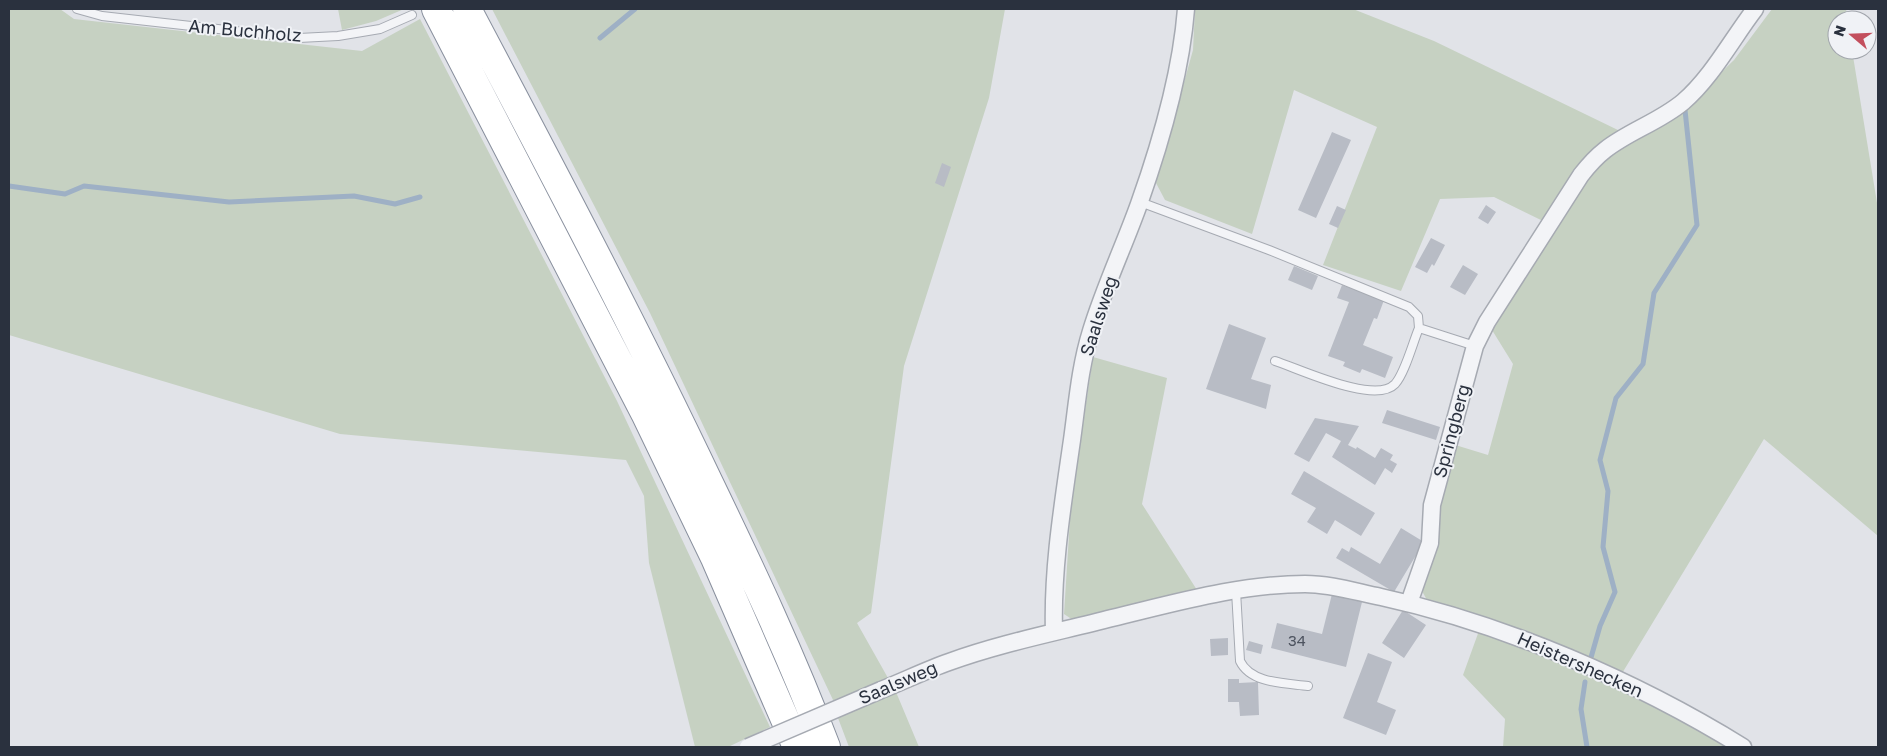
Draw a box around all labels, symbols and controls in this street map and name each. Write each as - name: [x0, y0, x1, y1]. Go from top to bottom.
- north arrow: [1827, 10, 1877, 60]
- street label: Am Buchholz: [188, 14, 302, 46]
- text: N: [1829, 23, 1849, 38]
- street label: Saalsweg: [1075, 273, 1121, 359]
- street label: Springberg: [1428, 382, 1474, 480]
- street label: Heistershecken: [1514, 627, 1647, 702]
- house number: 34: [1288, 631, 1306, 649]
- street label: Saalsweg: [855, 656, 940, 708]

